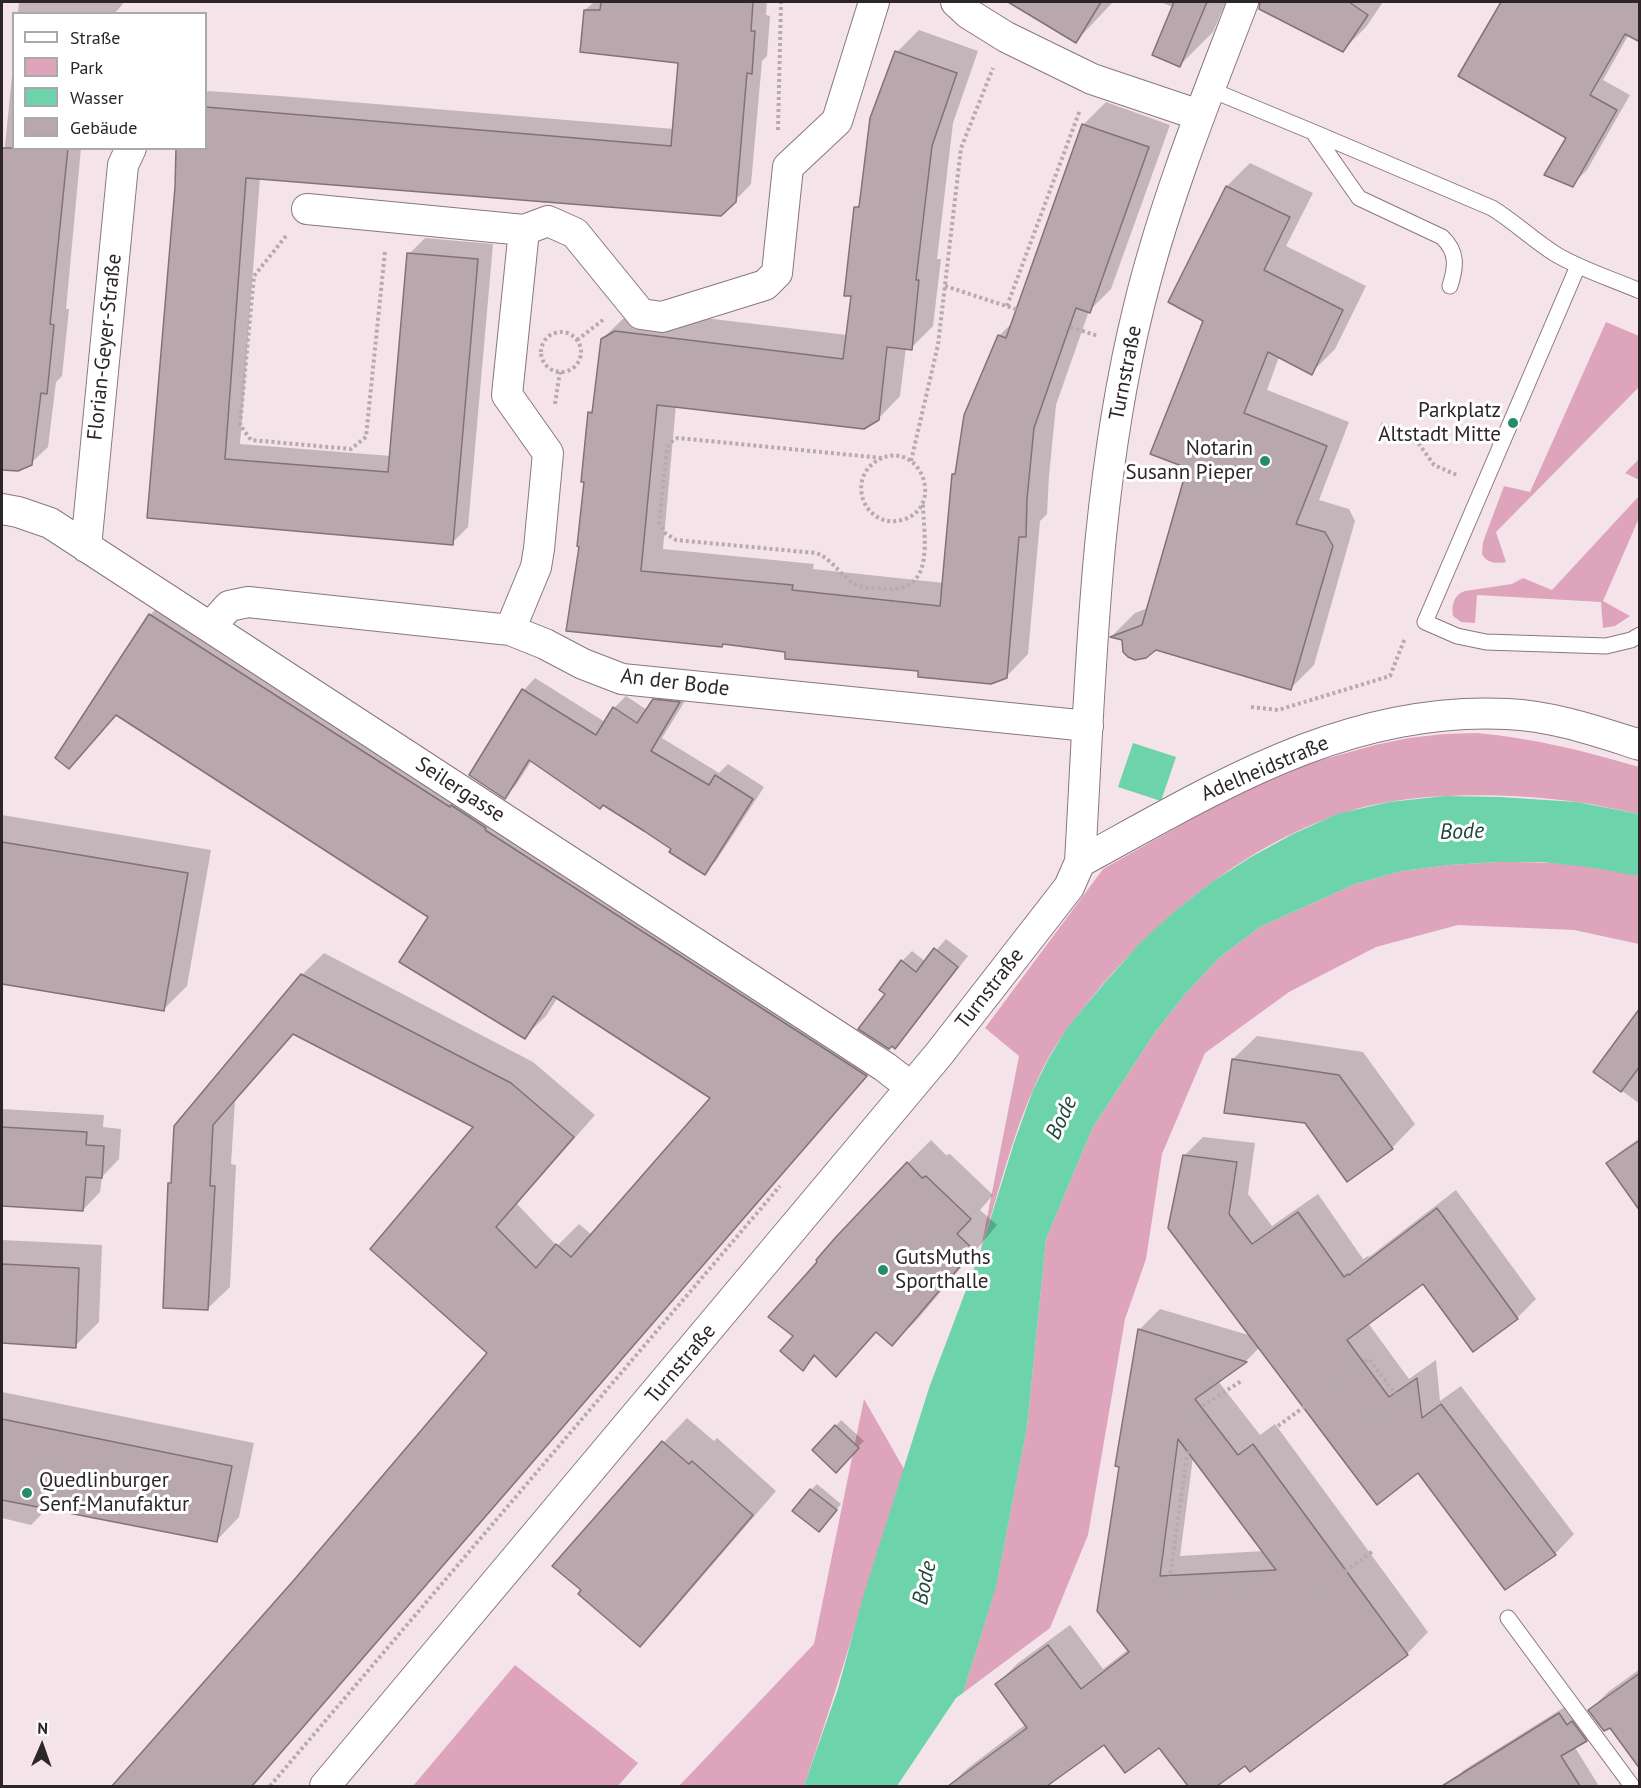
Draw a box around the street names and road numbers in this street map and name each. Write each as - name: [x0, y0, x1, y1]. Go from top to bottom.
- street label: Florian-Geyer-Straße: [83, 253, 127, 441]
- street label: Turnstraße: [1104, 323, 1148, 423]
- street label: An der Bode: [619, 664, 731, 702]
- street label: Adelheidstraße: [1197, 731, 1333, 807]
- street label: Seilergasse: [411, 752, 509, 828]
- street label: Turnstraße: [951, 943, 1029, 1035]
- street label: Turnstraße: [640, 1319, 722, 1409]

